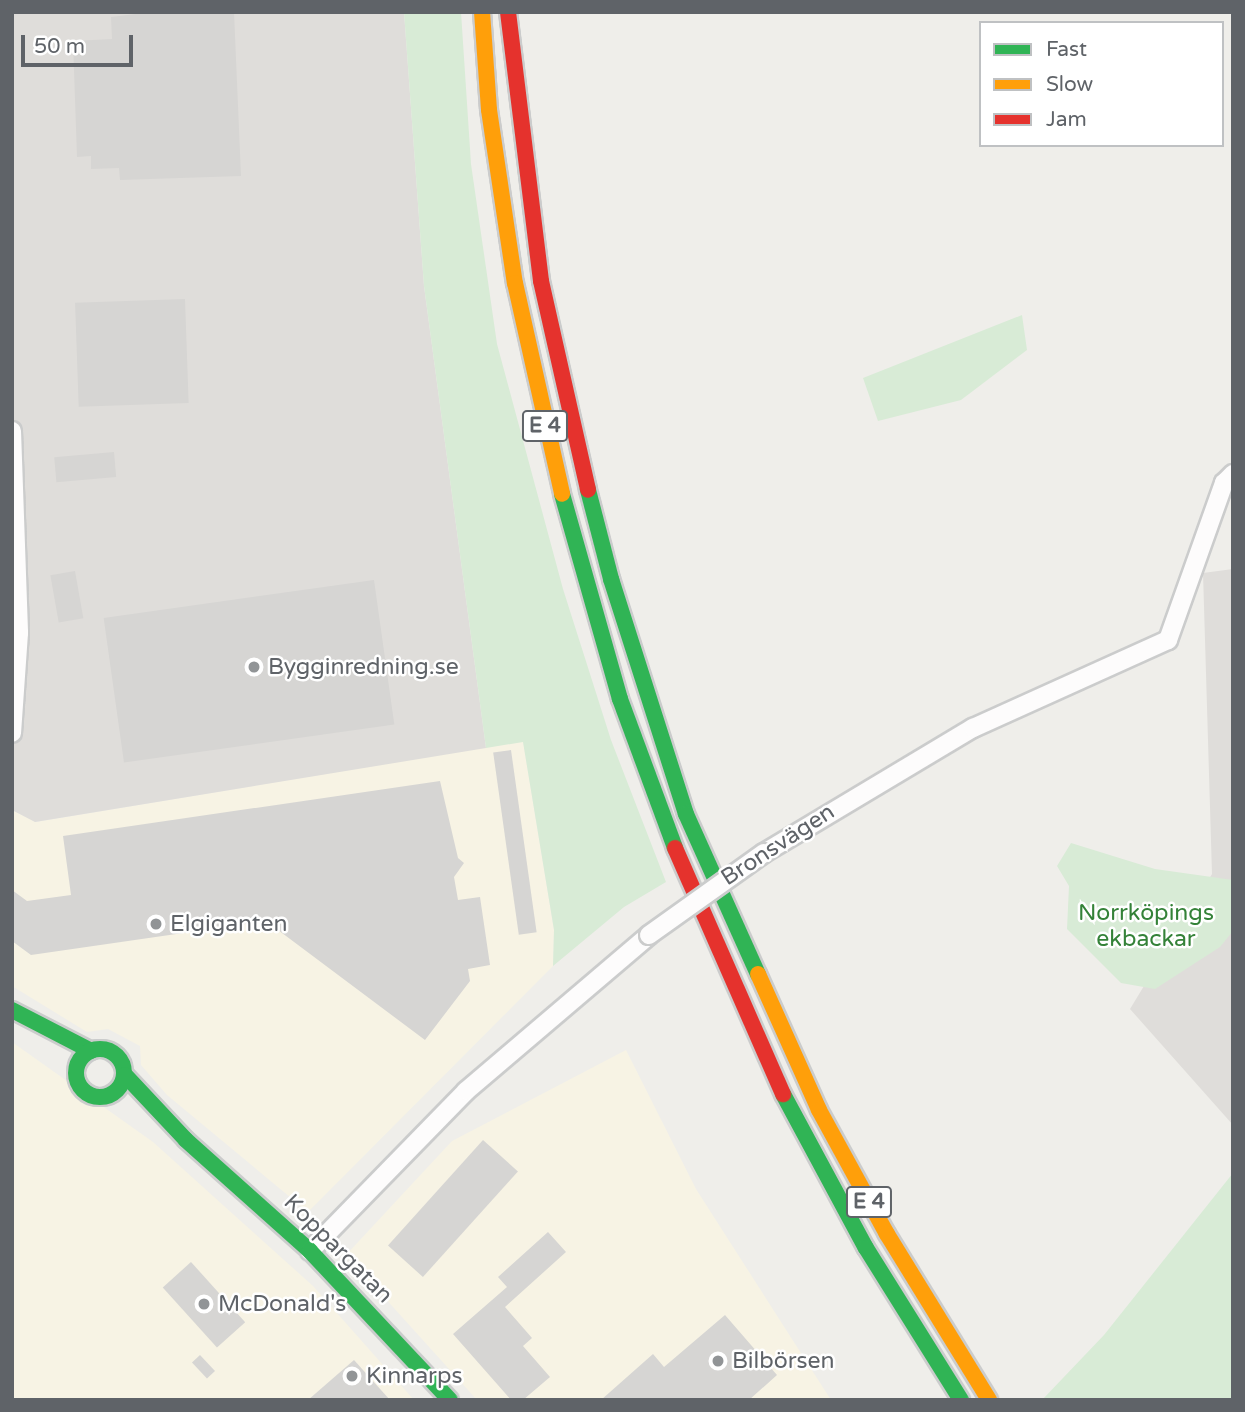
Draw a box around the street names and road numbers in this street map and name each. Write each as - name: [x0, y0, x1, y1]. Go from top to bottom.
- road number: E 4: [520, 408, 570, 444]
- street label: Bronsvägen: [716, 798, 840, 892]
- road number: E 4: [844, 1184, 894, 1220]
- street label: Koppargatan: [278, 1189, 398, 1309]

